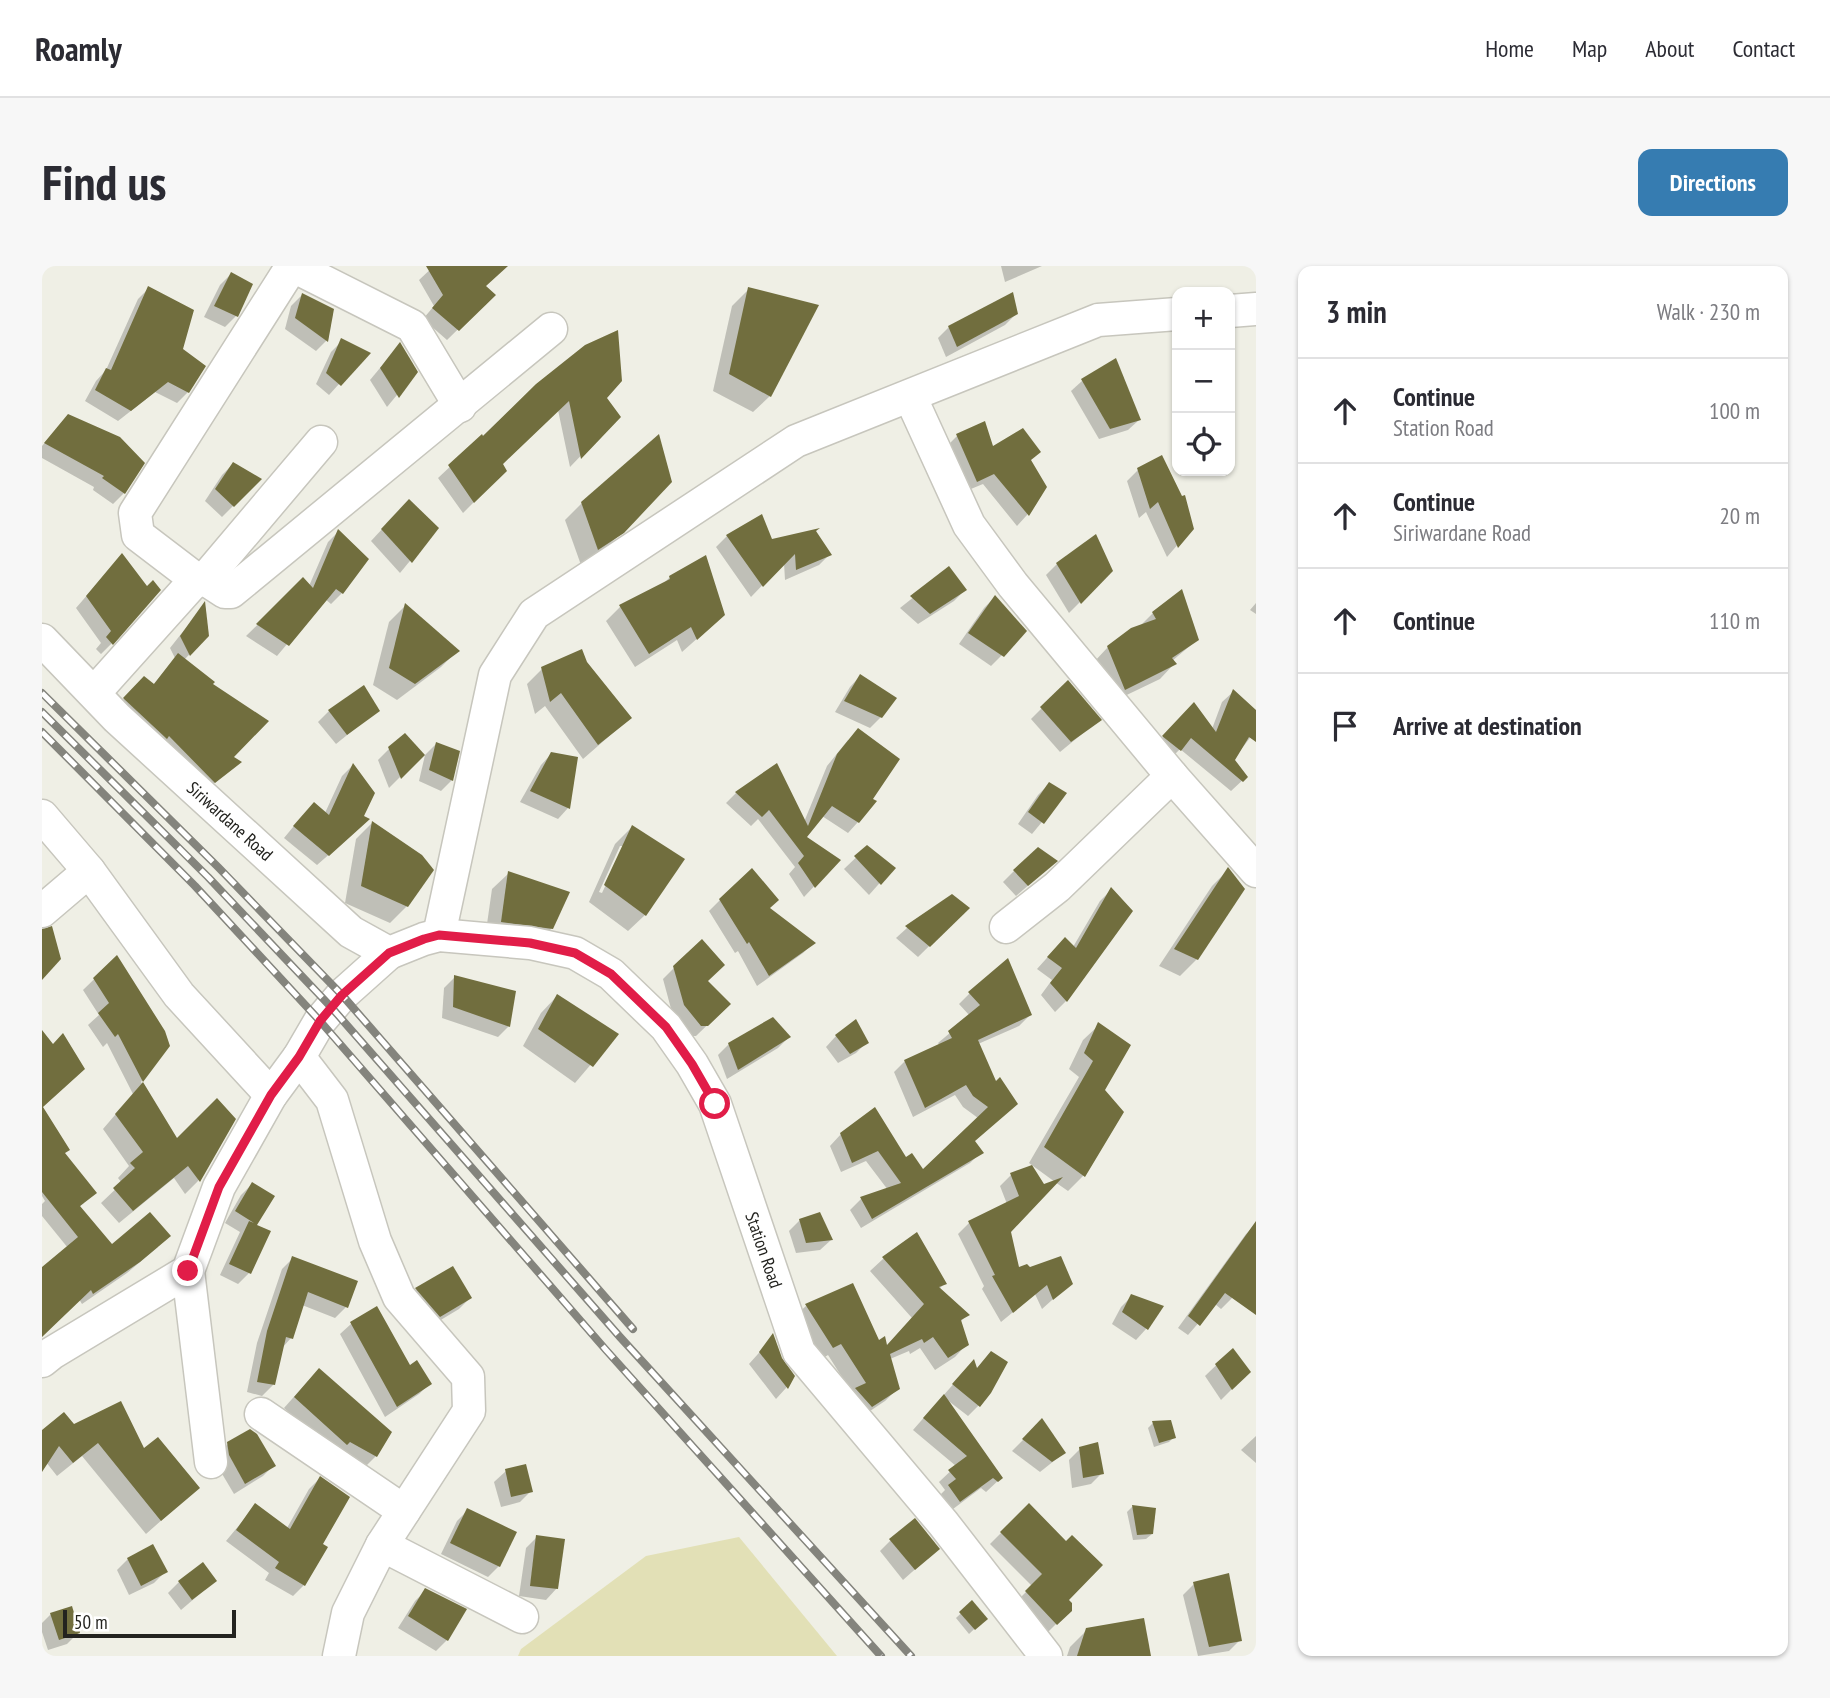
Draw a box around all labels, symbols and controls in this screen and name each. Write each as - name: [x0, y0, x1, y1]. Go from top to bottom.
- text: Roamly: [35, 27, 122, 70]
- text: Home: [1485, 33, 1534, 64]
- text: Map: [1572, 33, 1607, 64]
- text: About: [1645, 33, 1694, 64]
- text: Contact: [1732, 33, 1795, 64]
- button: Directions: [1638, 149, 1788, 216]
- text: Find us: [42, 150, 166, 214]
- map controls: [1172, 287, 1235, 476]
- button: +: [1172, 287, 1235, 350]
- text: 3 min: [1326, 292, 1387, 331]
- text: Walk · 230 m: [1657, 297, 1760, 326]
- button: −: [1172, 350, 1235, 413]
- text: Continue: [1393, 380, 1475, 413]
- icon: ahead: [1326, 392, 1364, 430]
- text: 100 m: [1709, 396, 1760, 425]
- button: locate: [1172, 413, 1235, 476]
- text: Station Road: [1393, 413, 1494, 442]
- text: Continue: [1393, 485, 1475, 518]
- icon: ahead: [1326, 497, 1364, 535]
- text: 20 m: [1719, 501, 1760, 530]
- text: Siriwardane Road: [1393, 518, 1531, 547]
- icon: ahead: [1326, 602, 1364, 640]
- text: Continue: [1393, 604, 1475, 637]
- text: 110 m: [1709, 606, 1760, 635]
- icon: arrive: [1326, 707, 1364, 745]
- text: Arrive at destination: [1393, 709, 1582, 742]
- street label: Siriwardane Road: [182, 776, 278, 866]
- route start: [699, 1088, 730, 1119]
- street label: Station Road: [740, 1209, 788, 1291]
- route end: [172, 1255, 203, 1286]
- scale bar: [63, 1607, 236, 1639]
- text: 50 m: [74, 1610, 108, 1634]

